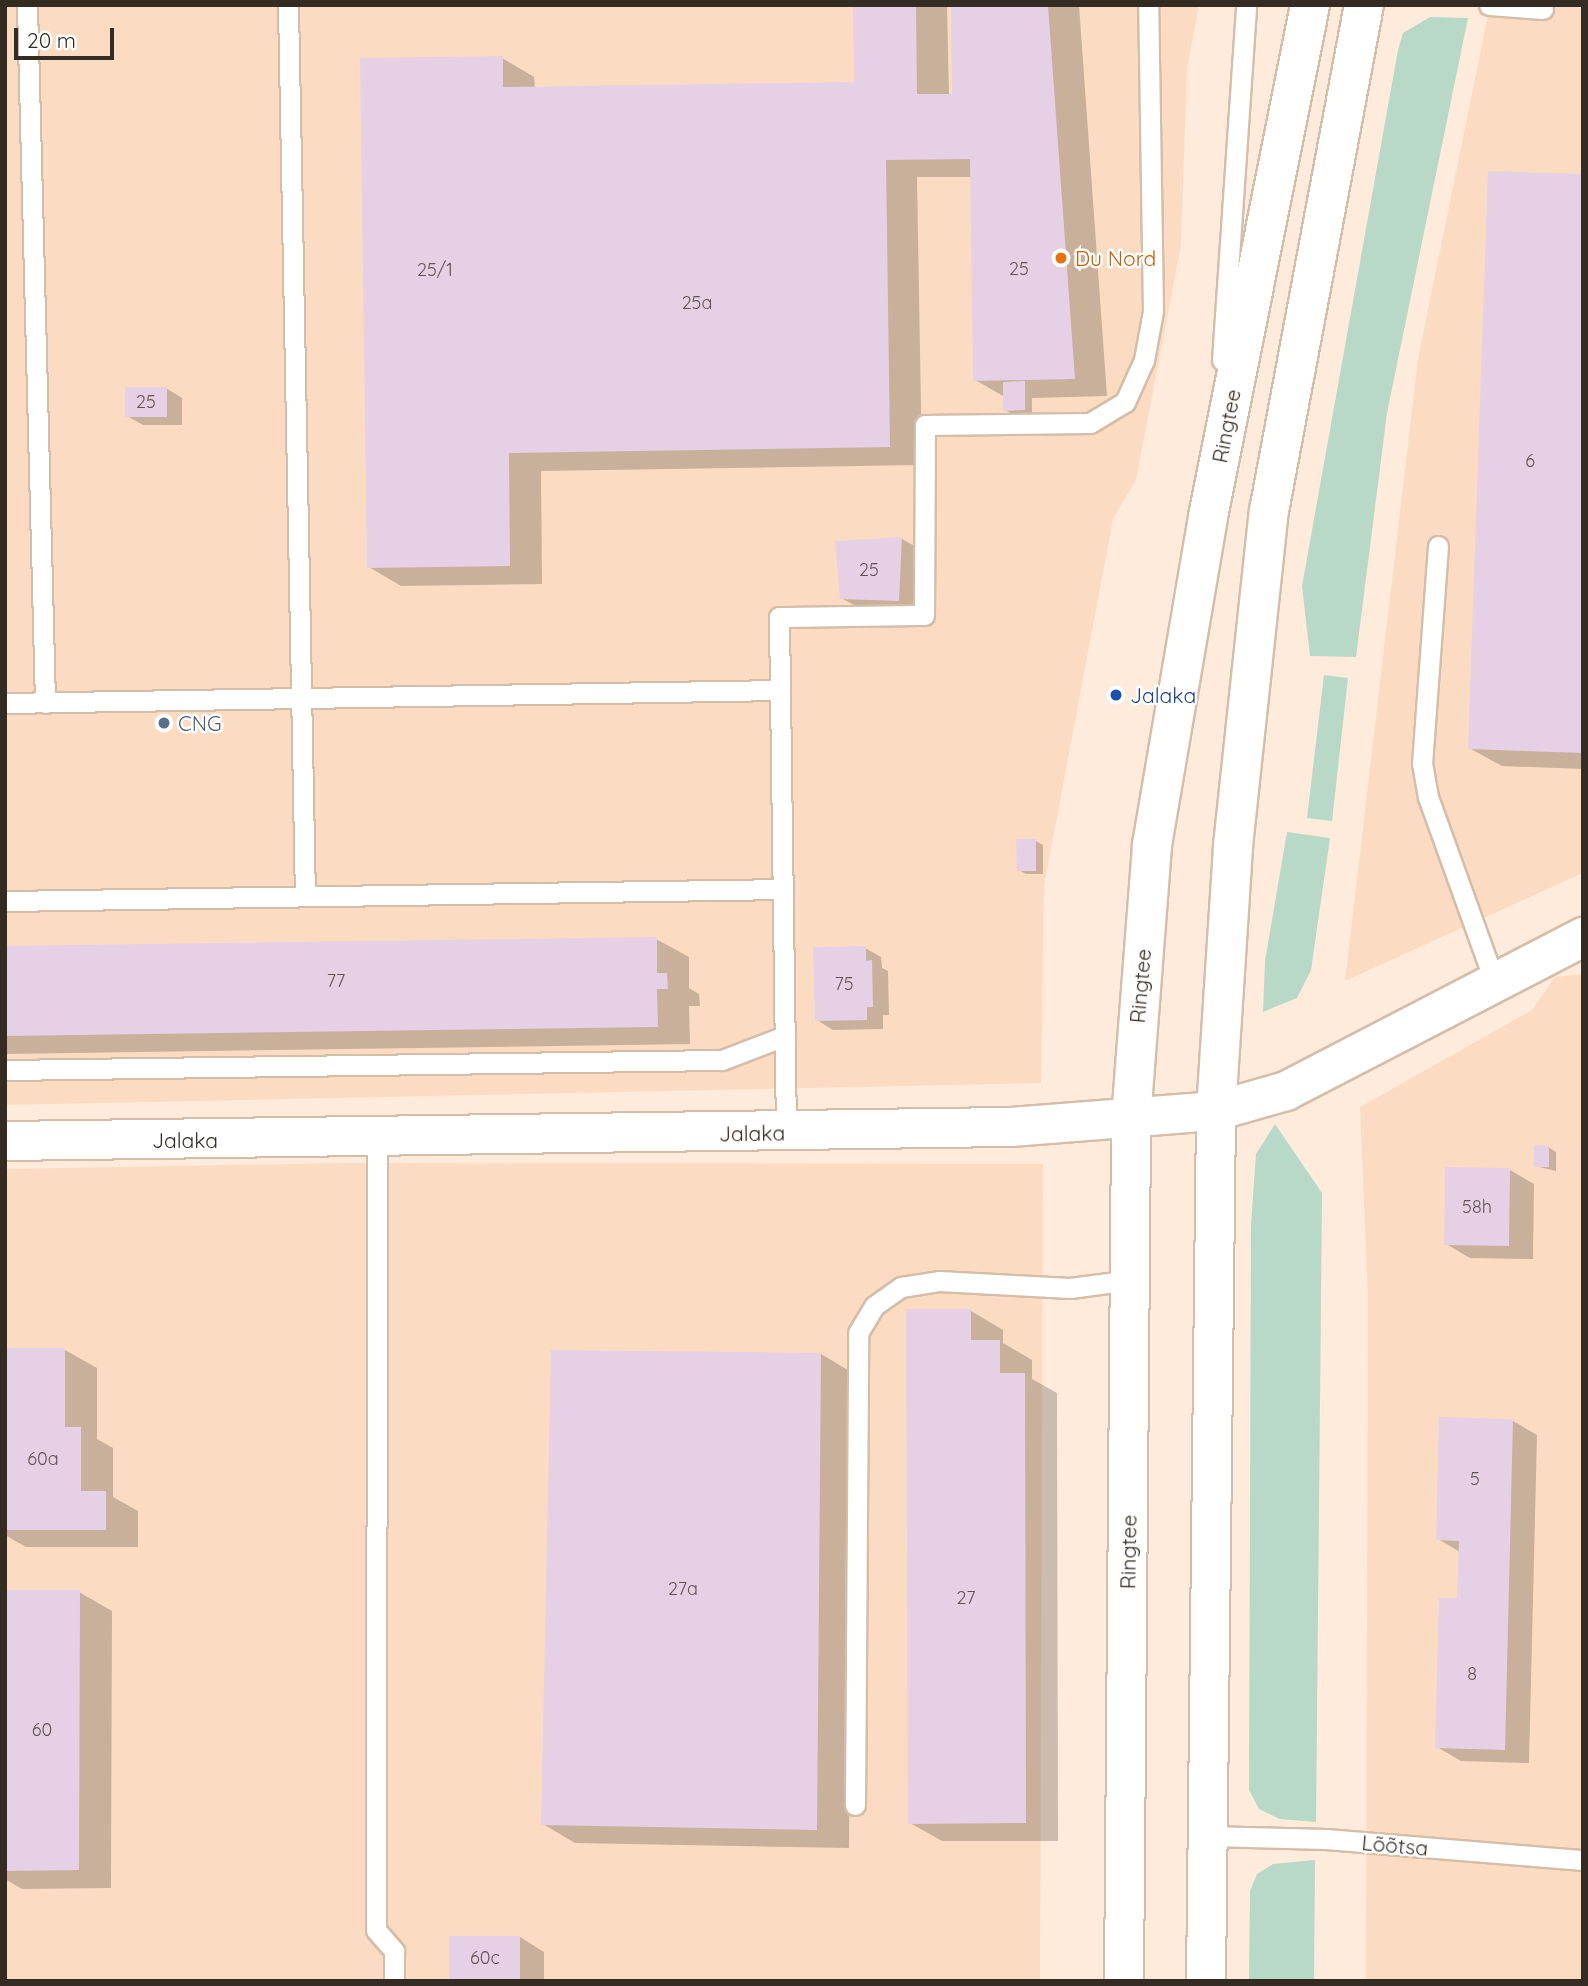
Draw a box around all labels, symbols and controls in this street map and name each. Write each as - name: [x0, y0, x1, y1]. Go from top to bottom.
- scale bar: [18, 14, 117, 58]
- text: 20 m: [27, 27, 76, 53]
- place label: Du Nord: [1075, 245, 1156, 271]
- marker: Du Nord: [1053, 250, 1069, 266]
- house number: 25: [1009, 258, 1029, 280]
- house number: 25/1: [417, 259, 453, 281]
- house number: 25a: [682, 292, 712, 314]
- street label: Ringtee: [1207, 387, 1245, 465]
- house number: 25: [136, 391, 156, 413]
- house number: 6: [1525, 450, 1535, 472]
- house number: 25: [859, 559, 879, 581]
- place label: Jalaka: [1130, 682, 1196, 708]
- marker: Jalaka: [1108, 687, 1124, 703]
- place label: CNG: [178, 710, 222, 736]
- marker: CNG: [156, 715, 172, 731]
- street label: Ringtee: [1124, 948, 1156, 1024]
- house number: 77: [327, 970, 345, 992]
- house number: 75: [834, 973, 854, 995]
- street label: Jalaka: [719, 1120, 785, 1146]
- street label: Jalaka: [152, 1127, 218, 1153]
- house number: 58h: [1462, 1196, 1492, 1218]
- house number: 60a: [27, 1448, 59, 1470]
- house number: 5: [1470, 1468, 1480, 1490]
- street label: Ringtee: [1115, 1515, 1141, 1589]
- house number: 27a: [668, 1578, 698, 1600]
- house number: 27: [957, 1587, 975, 1609]
- house number: 8: [1467, 1663, 1477, 1685]
- house number: 60: [32, 1719, 52, 1741]
- street label: Lõõtsa: [1361, 1830, 1429, 1860]
- house number: 60c: [470, 1947, 500, 1969]

